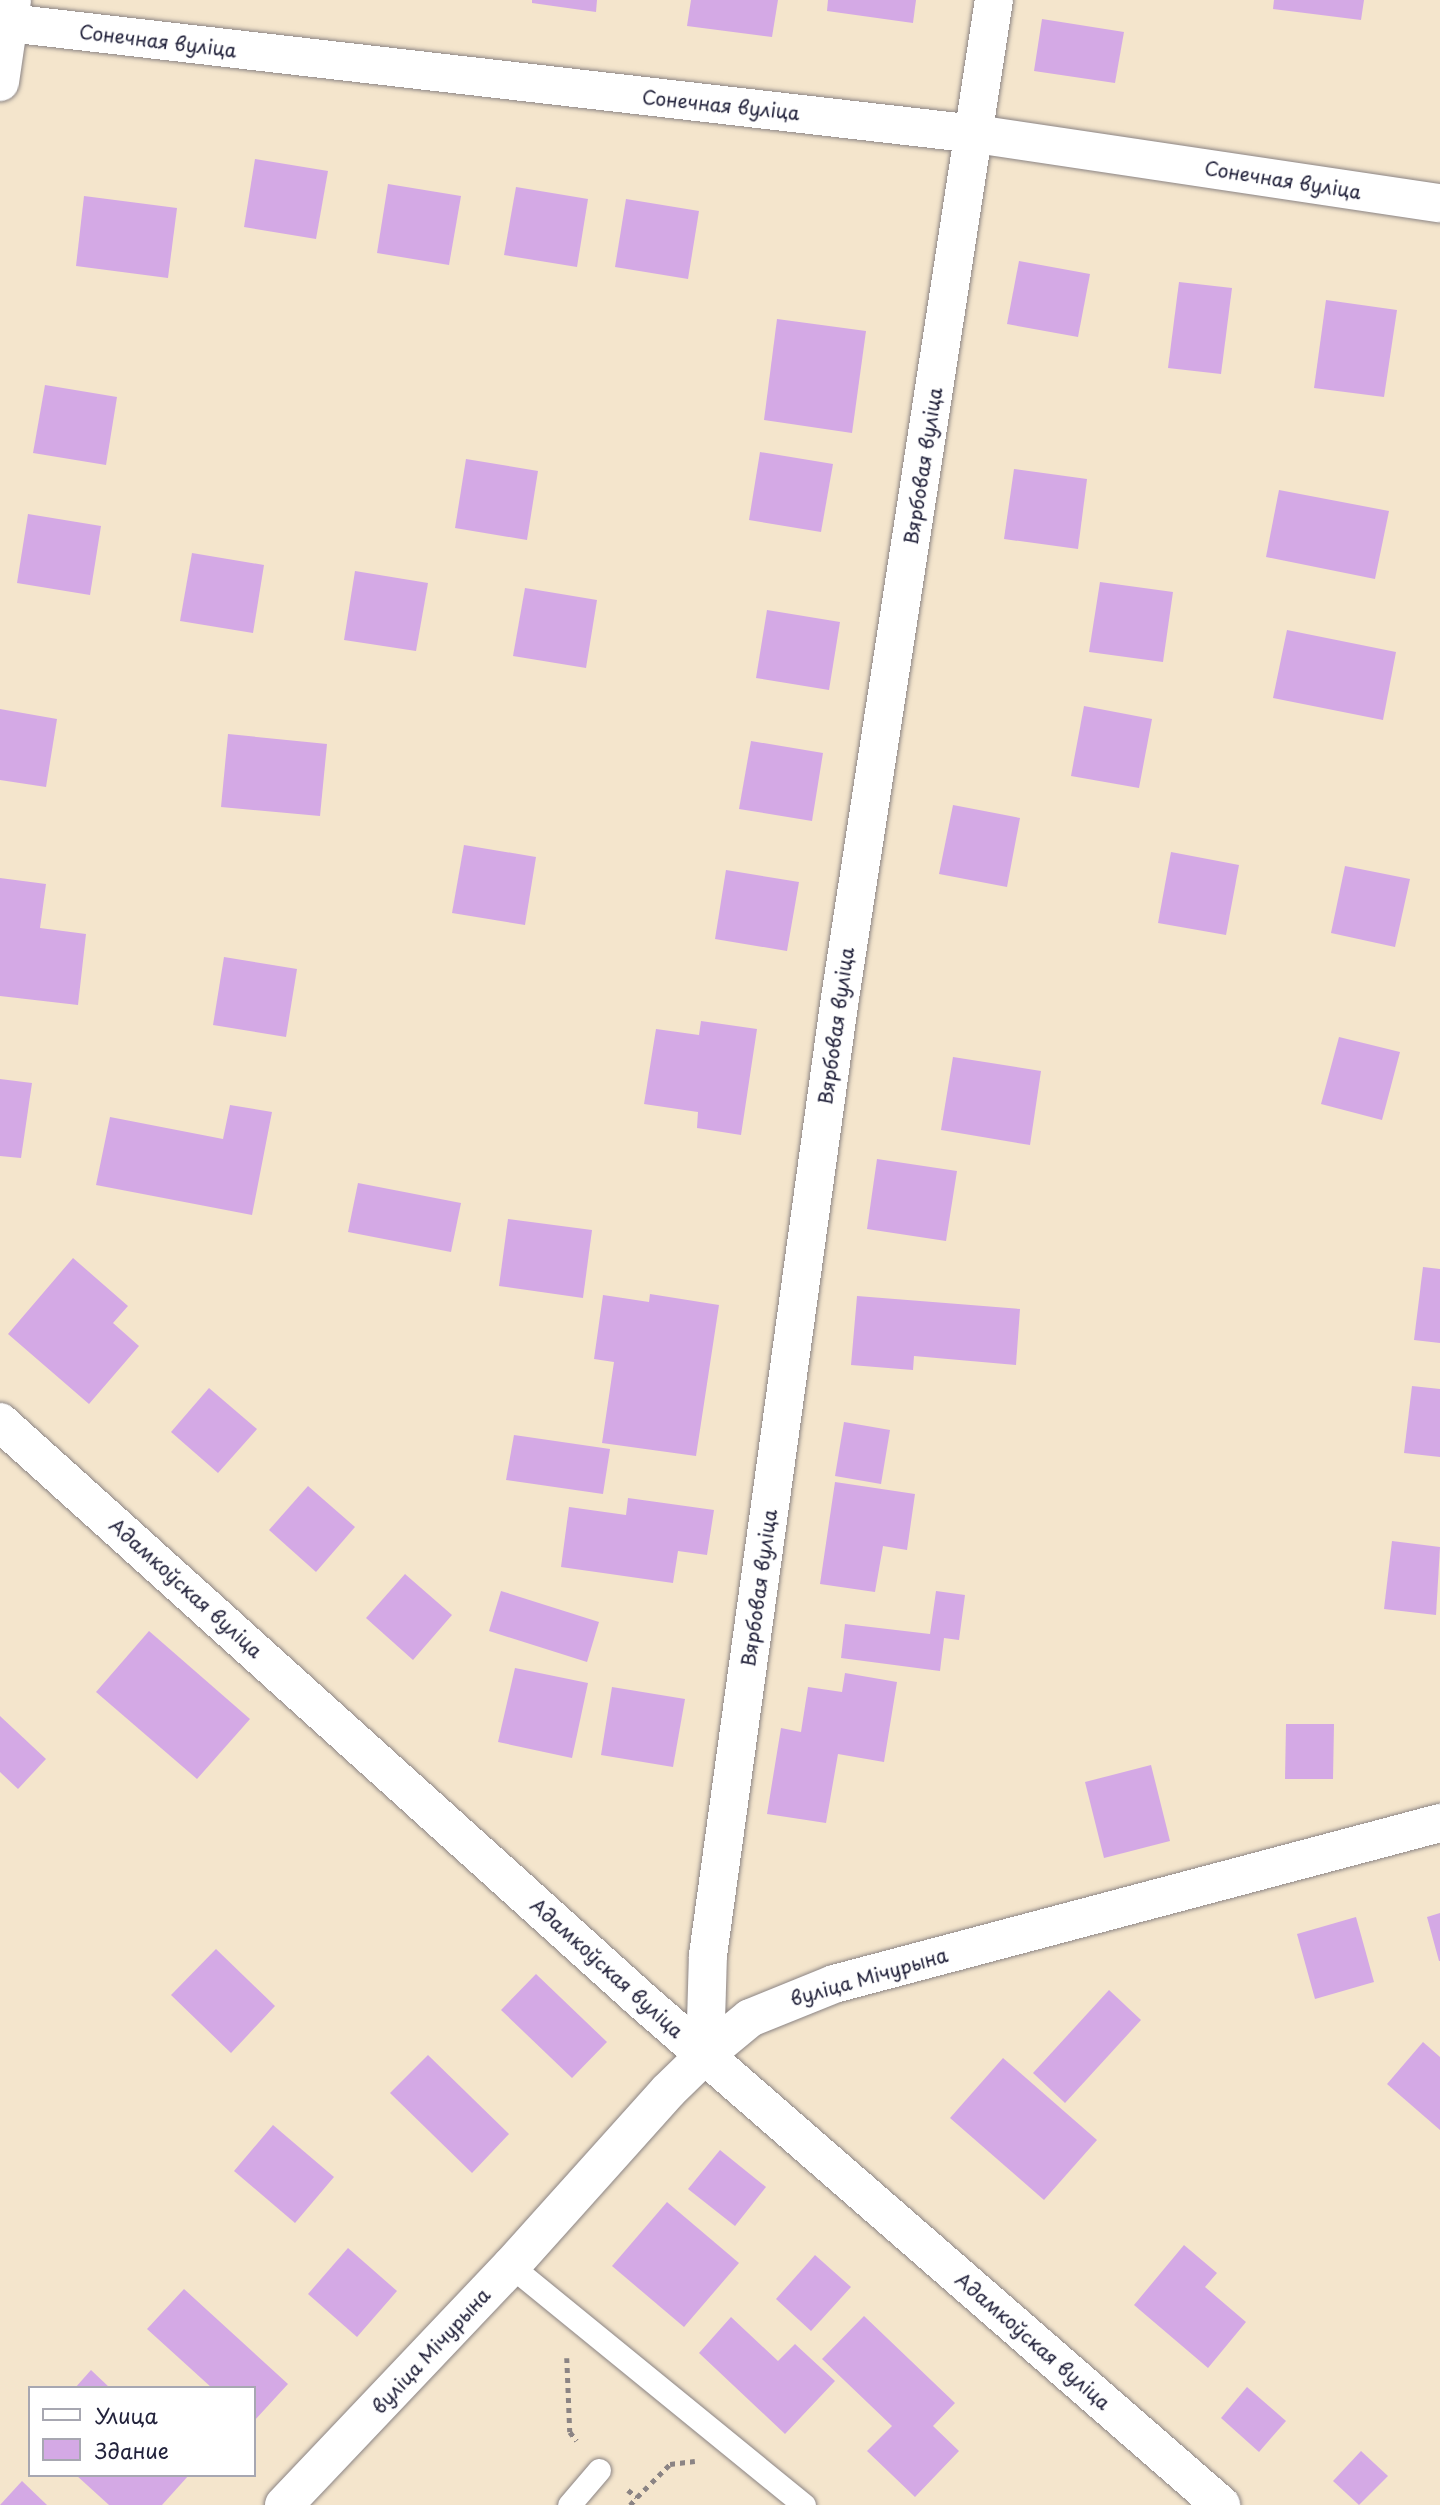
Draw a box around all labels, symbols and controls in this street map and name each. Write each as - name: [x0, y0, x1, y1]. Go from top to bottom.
- street label: Сонечная вуліца: [78, 20, 238, 62]
- street label: Сонечная вуліца: [641, 85, 801, 125]
- street label: Сонечная вуліца: [1203, 156, 1363, 204]
- street label: Вярбовая вуліца: [899, 386, 947, 546]
- street label: Вярбовая вуліца: [814, 946, 858, 1106]
- street label: Вярбовая вуліца: [737, 1508, 781, 1668]
- street label: Адамкоўская вуліца: [105, 1513, 267, 1663]
- street label: Адамкоўская вуліца: [526, 1893, 688, 2043]
- street label: вуліца Мічурына: [788, 1944, 950, 2010]
- street label: Адамкоўская вуліца: [951, 2267, 1115, 2415]
- street label: вуліца Мічурына: [367, 2284, 495, 2418]
- legend: [28, 2386, 256, 2477]
- text: Улица: [95, 2399, 158, 2431]
- text: Здание: [95, 2434, 169, 2466]

